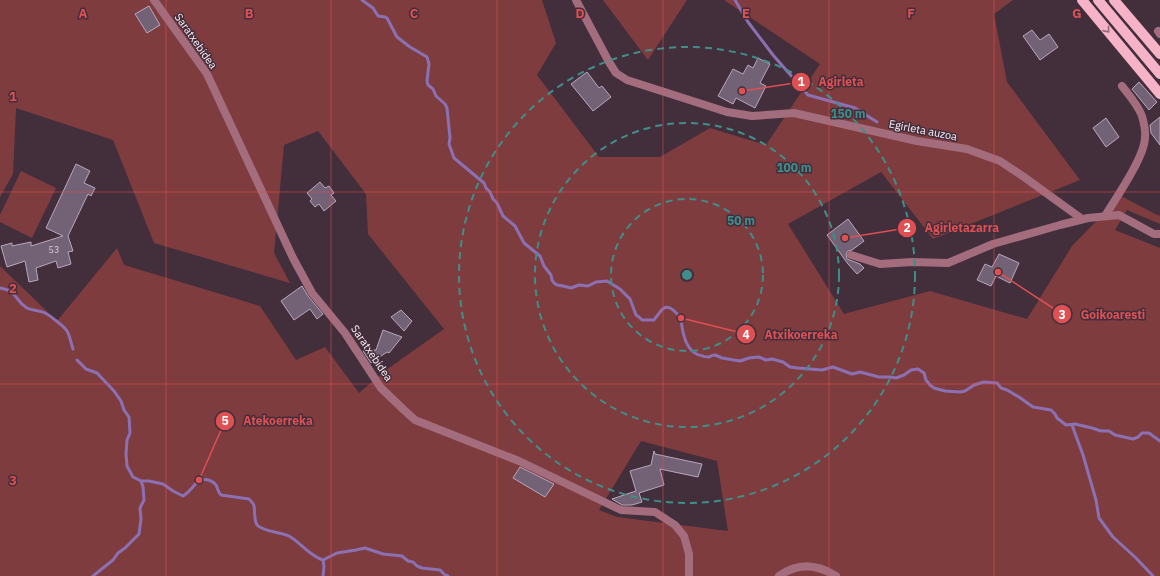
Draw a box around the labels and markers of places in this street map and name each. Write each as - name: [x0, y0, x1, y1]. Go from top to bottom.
- callout: Agirleta: [791, 70, 872, 94]
- callout: Agirletazarra: [897, 216, 1007, 240]
- centre of rings: [680, 268, 694, 282]
- callout: Goikoaresti: [1052, 302, 1153, 326]
- callout: Atxikoerreka: [736, 322, 845, 346]
- callout: Atekoerreka: [215, 409, 320, 433]

